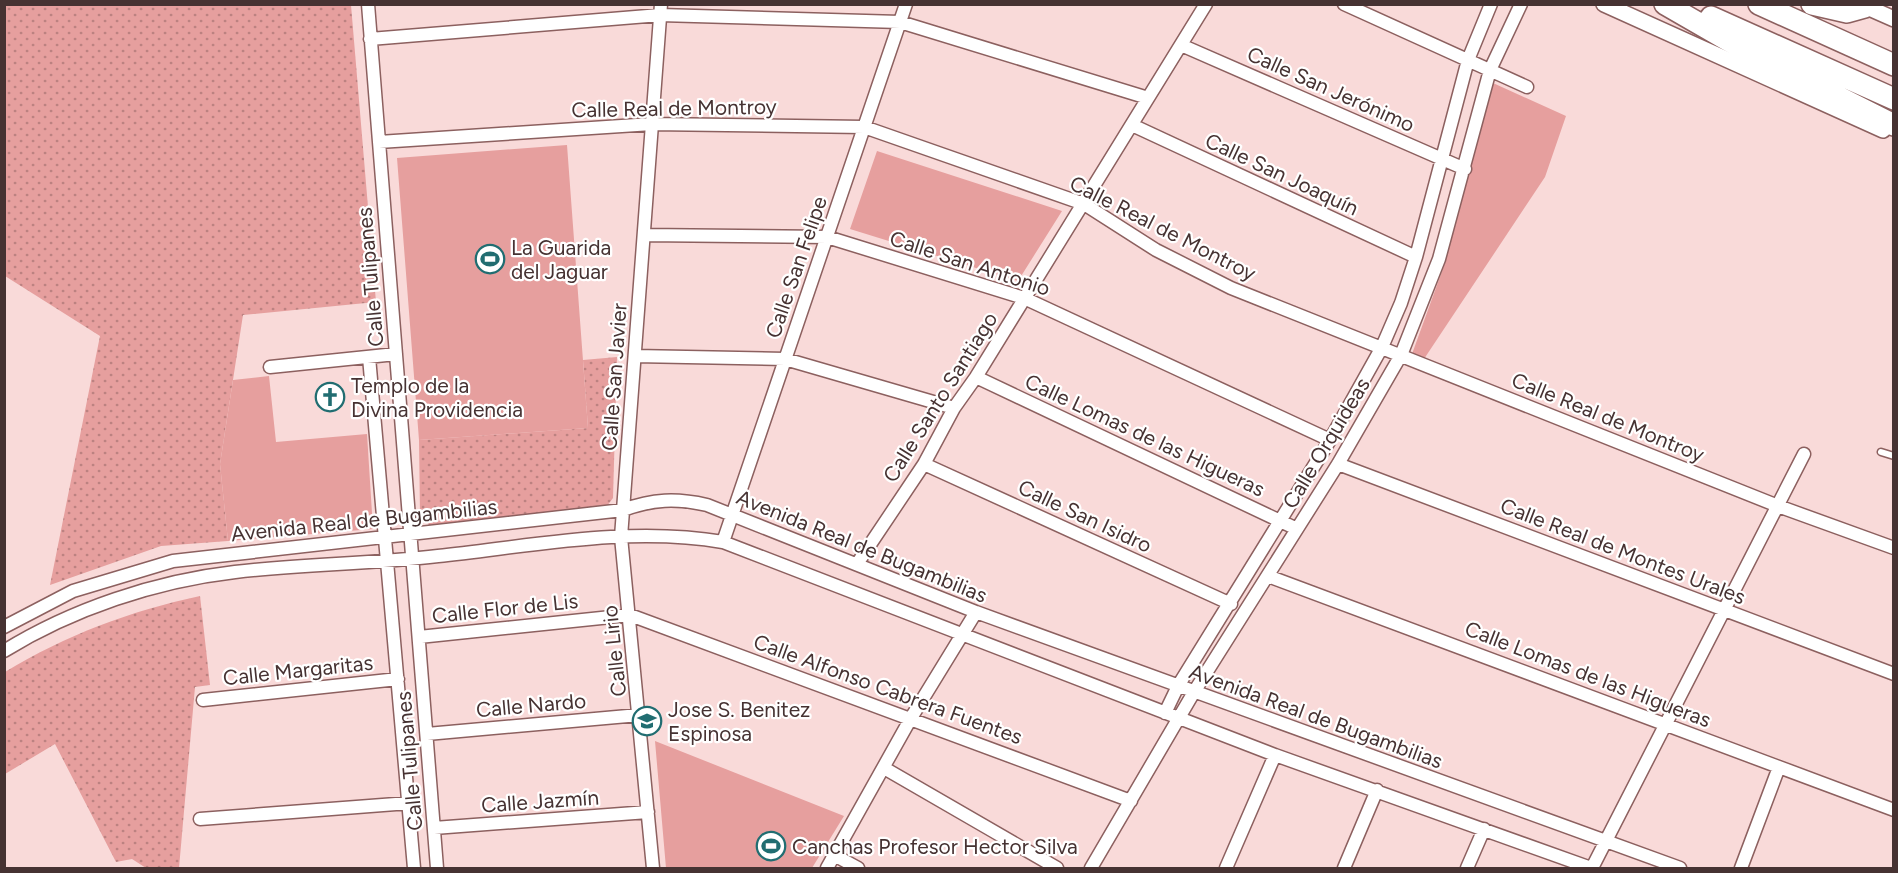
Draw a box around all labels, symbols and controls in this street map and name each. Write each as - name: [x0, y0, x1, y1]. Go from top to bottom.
- street label: Calle San Jerónimo: [1243, 41, 1419, 137]
- street label: Calle Real de Montroy: [571, 94, 777, 122]
- street label: Calle San Joaquín: [1201, 128, 1363, 220]
- street label: Calle Real de Montroy: [1066, 170, 1260, 286]
- street label: Calle San Felipe: [760, 193, 832, 341]
- street label: Calle Tulipanes: [351, 206, 389, 348]
- street label: Calle San Antonio: [887, 225, 1053, 301]
- place label: La Guarida del Jaguar: [511, 235, 611, 284]
- sports icon: La Guarida del Jaguar: [474, 243, 506, 275]
- street label: Calle San Javier: [596, 302, 632, 452]
- street label: Calle Santo Santiago: [878, 307, 1002, 487]
- street label: Calle Real de Montroy: [1508, 367, 1708, 467]
- street label: Calle Lomas de las Higueras: [1021, 368, 1269, 502]
- place label: Templo de la Divina Providencia: [351, 373, 523, 422]
- street label: Calle Orquideas: [1277, 373, 1375, 513]
- church icon: Templo de la Divina Providencia: [314, 381, 346, 413]
- street label: Calle San Isidro: [1014, 474, 1156, 558]
- street label: Avenida Real de Bugambilias: [733, 484, 991, 608]
- street label: Calle Real de Montes Urales: [1497, 493, 1749, 609]
- street label: Avenida Real de Bugambilias: [230, 494, 498, 546]
- street label: Calle Flor de Lis: [431, 588, 579, 628]
- street label: Calle Lirio: [597, 604, 631, 698]
- street label: Calle Lomas de las Higueras: [1461, 615, 1715, 733]
- street label: Calle Alfonso Cabrera Fuentes: [750, 629, 1026, 749]
- street label: Calle Margaritas: [222, 650, 374, 690]
- street label: Avenida Real de Bugambilias: [1186, 658, 1446, 774]
- street label: Calle Nardo: [475, 688, 587, 722]
- street label: Calle Tulipanes: [390, 690, 428, 832]
- place label: Jose S. Benitez Espinosa: [668, 697, 810, 746]
- school or university icon: Jose S. Benitez Espinosa: [631, 705, 663, 737]
- street label: Calle Jazmín: [480, 784, 600, 818]
- sports icon: Canchas Profesor Hector Silva: [755, 830, 787, 862]
- place label: Canchas Profesor Hector Silva: [792, 834, 1078, 859]

